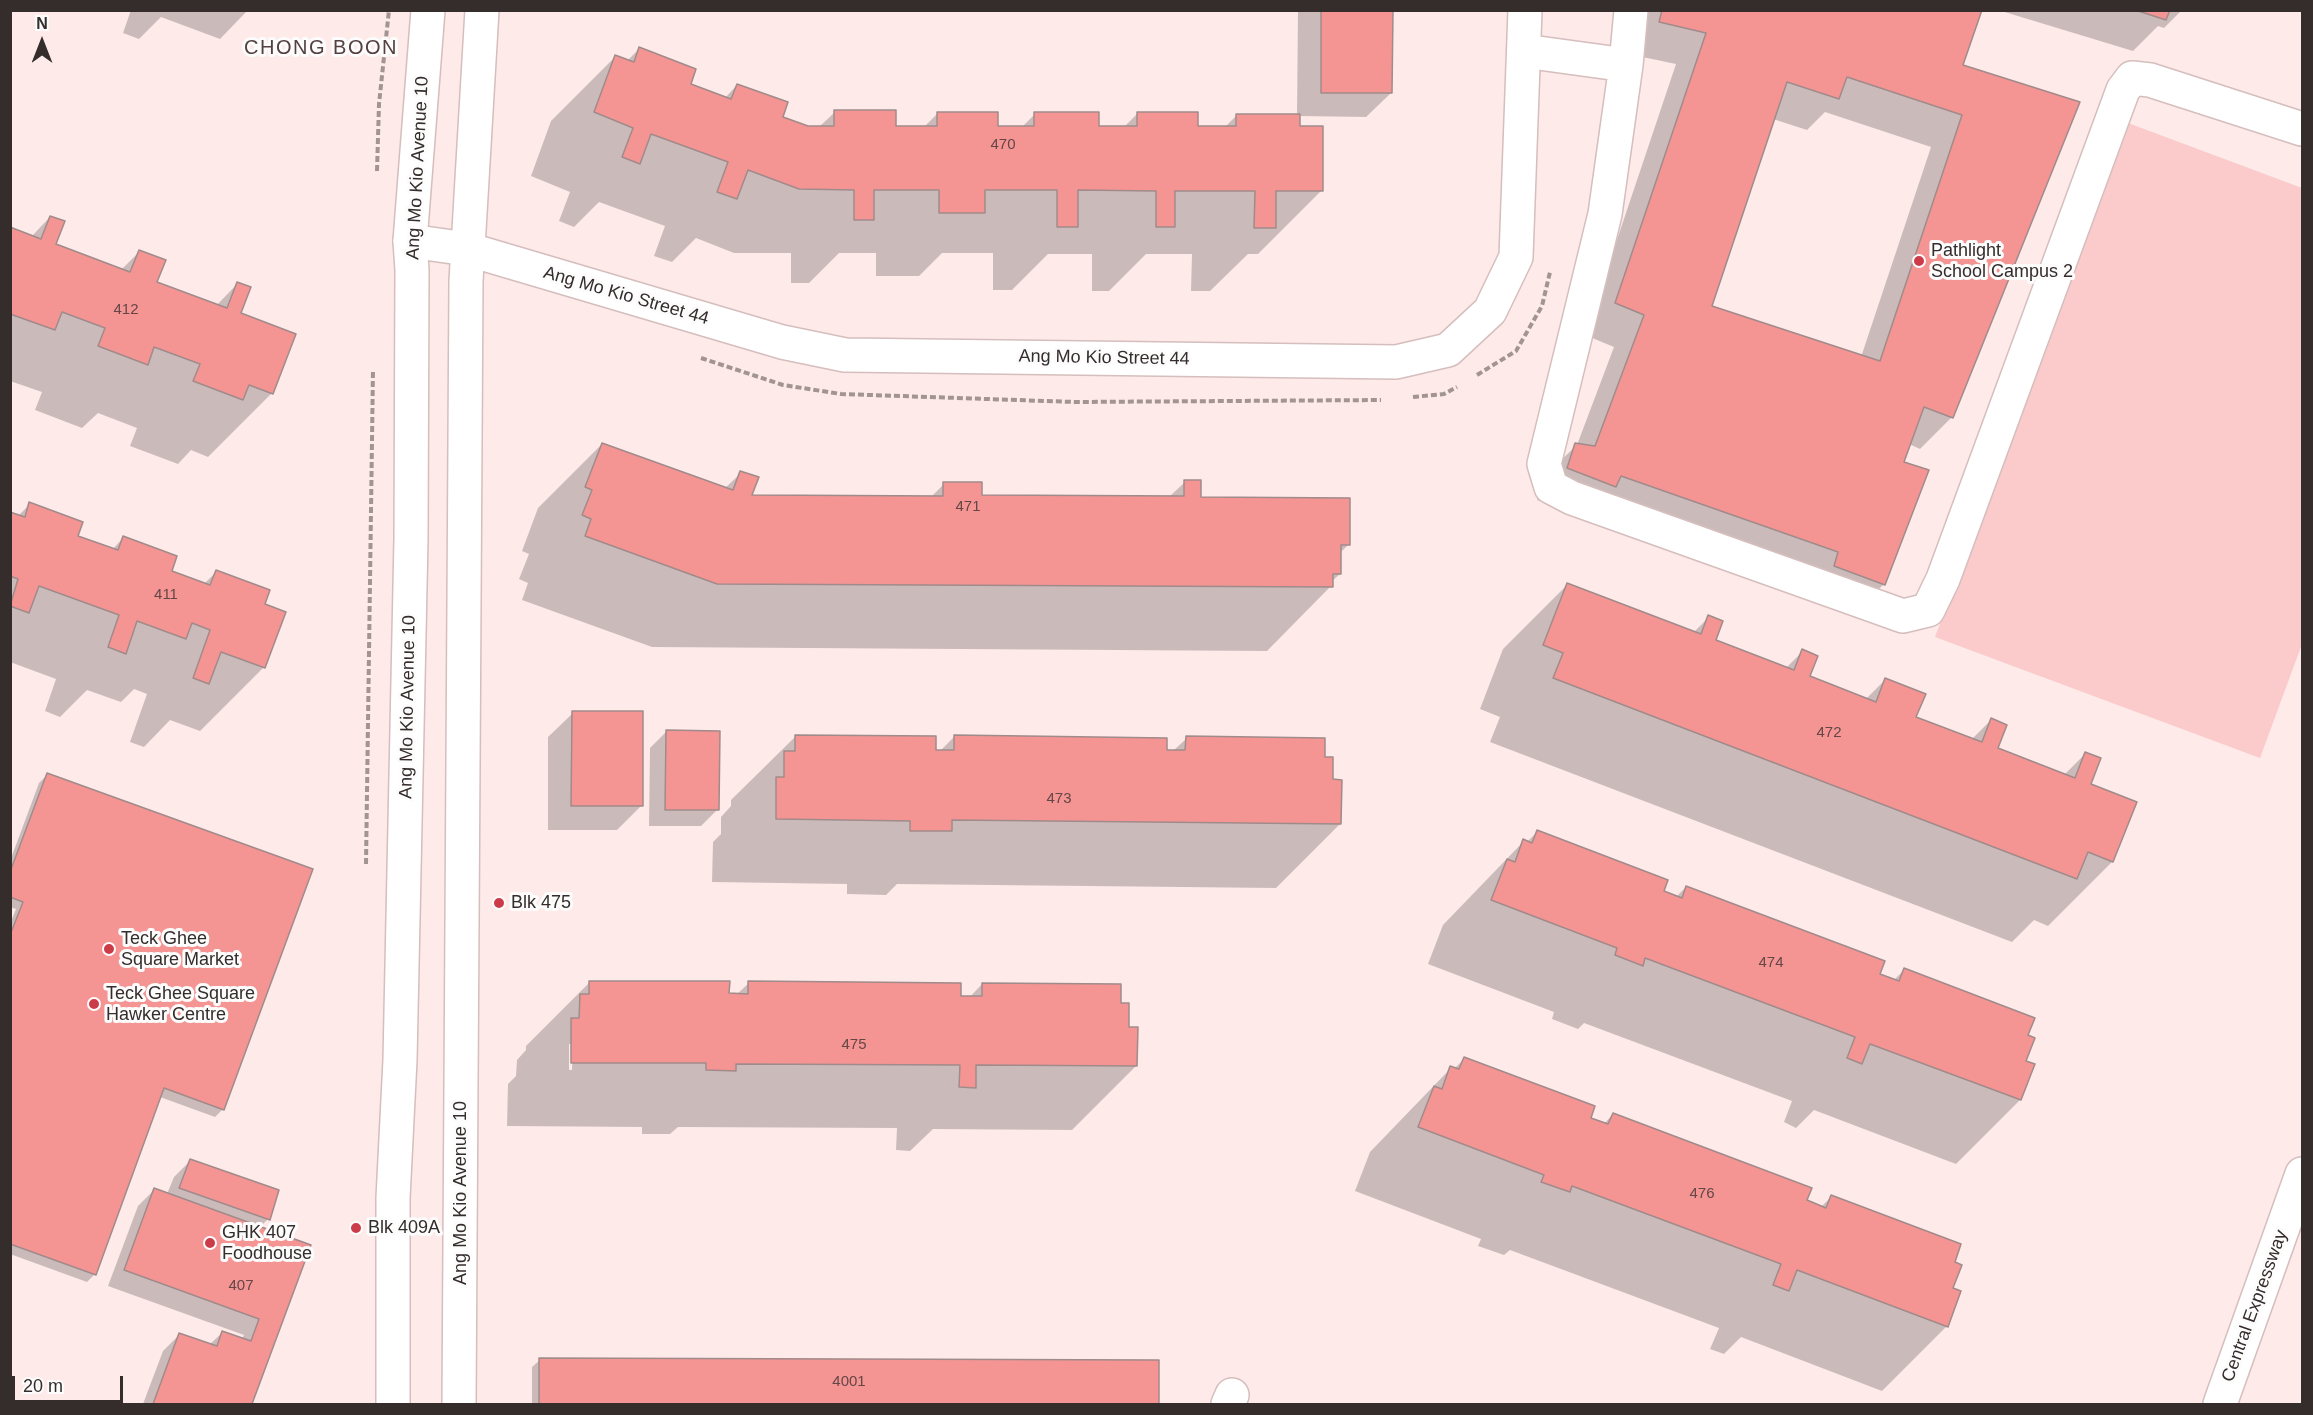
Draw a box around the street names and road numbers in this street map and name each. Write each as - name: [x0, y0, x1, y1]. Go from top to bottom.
- street label: Ang Mo Kio Avenue 10: [402, 76, 434, 260]
- street label: Ang Mo Kio Street 44: [541, 262, 711, 330]
- street label: Ang Mo Kio Street 44: [1018, 346, 1190, 370]
- street label: Ang Mo Kio Avenue 10: [396, 615, 420, 799]
- street label: Ang Mo Kio Avenue 10: [450, 1101, 472, 1285]
- street label: Central Expressway: [2217, 1227, 2293, 1385]

